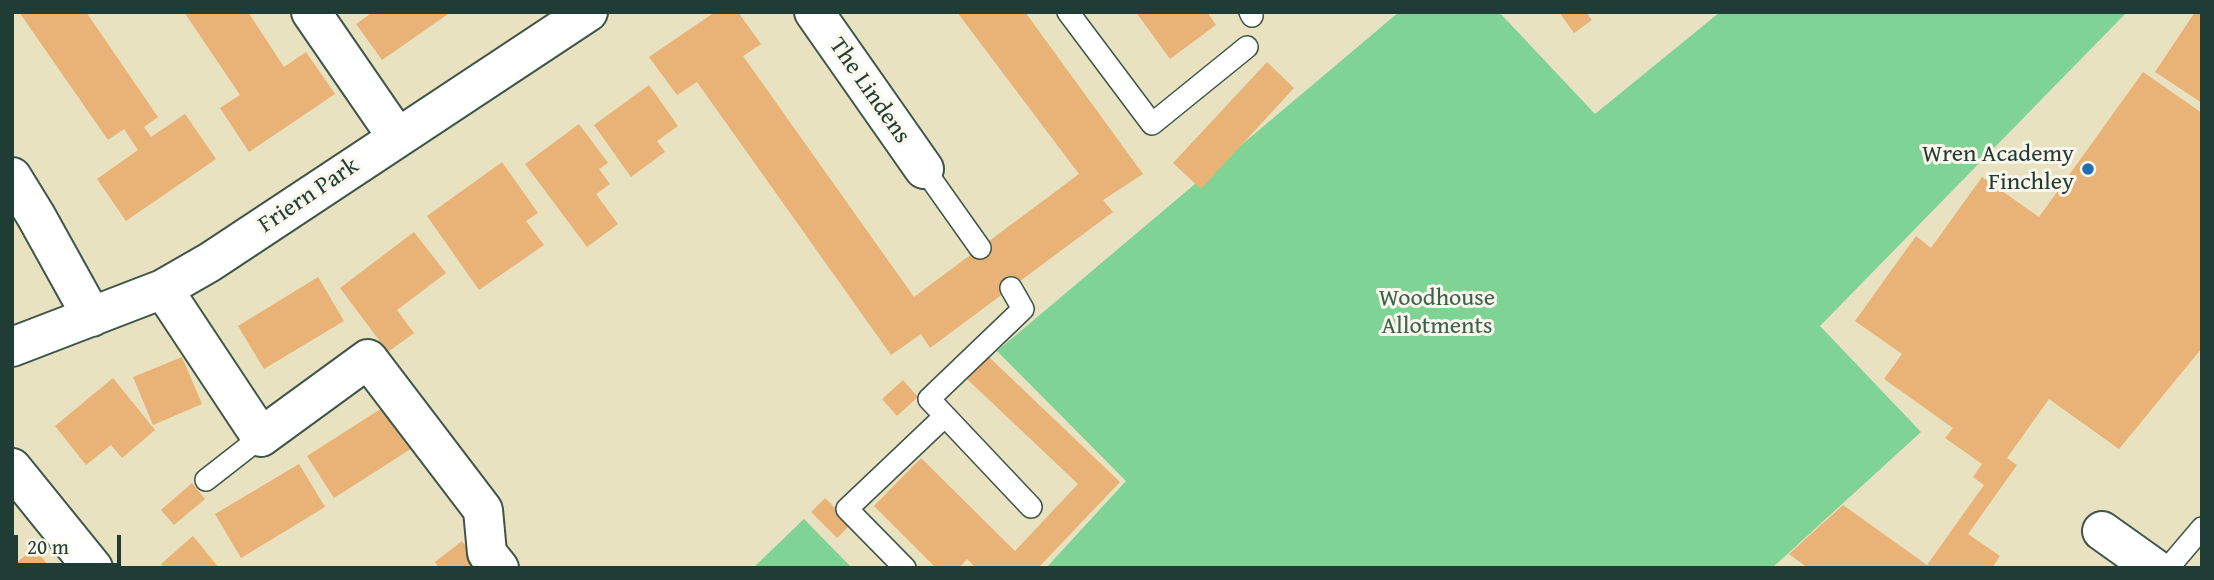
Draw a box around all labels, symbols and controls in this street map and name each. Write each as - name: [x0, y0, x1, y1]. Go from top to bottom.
- street label: The Lindens: [822, 33, 916, 149]
- place label: Wren Academy Finchley: [1922, 141, 2074, 197]
- street label: Friern Park: [253, 152, 365, 240]
- marker: Wren Academy Finchley: [2080, 161, 2096, 177]
- park label: Woodhouse Allotments: [1379, 285, 1495, 341]
- scale bar: [18, 520, 124, 564]
- text: 20 m: [27, 531, 69, 562]

